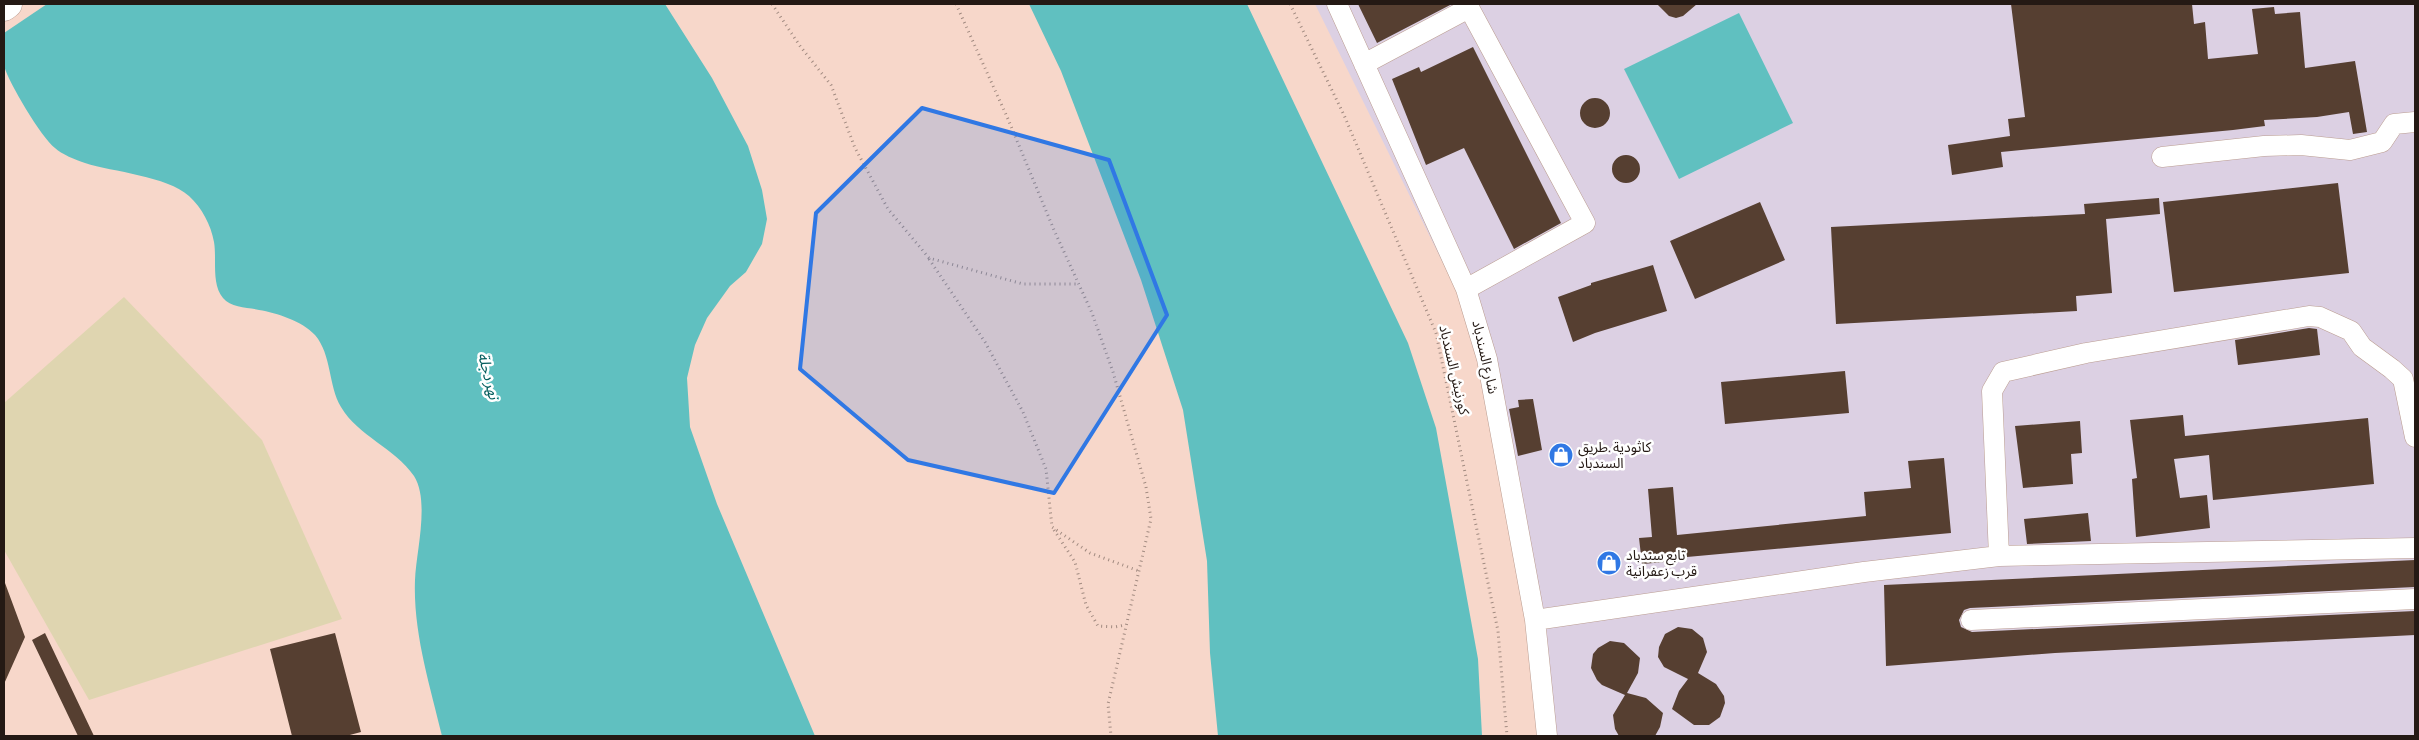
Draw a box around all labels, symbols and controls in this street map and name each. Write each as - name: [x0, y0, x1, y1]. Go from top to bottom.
- street label: شارع السندباد: [1466, 318, 1502, 396]
- street label: كورنيش السندباد: [1435, 323, 1473, 417]
- water label: نهر دجلة: [473, 351, 503, 403]
- place label: كاثودية .طريق السندباد: [1578, 439, 1652, 472]
- shop icon: كاثودية .طريق السندباد: [1548, 442, 1574, 468]
- place label: تابع سندباد قرب زعفرانية: [1626, 547, 1697, 580]
- shop icon: تابع سندباد قرب زعفرانية: [1596, 550, 1622, 576]

